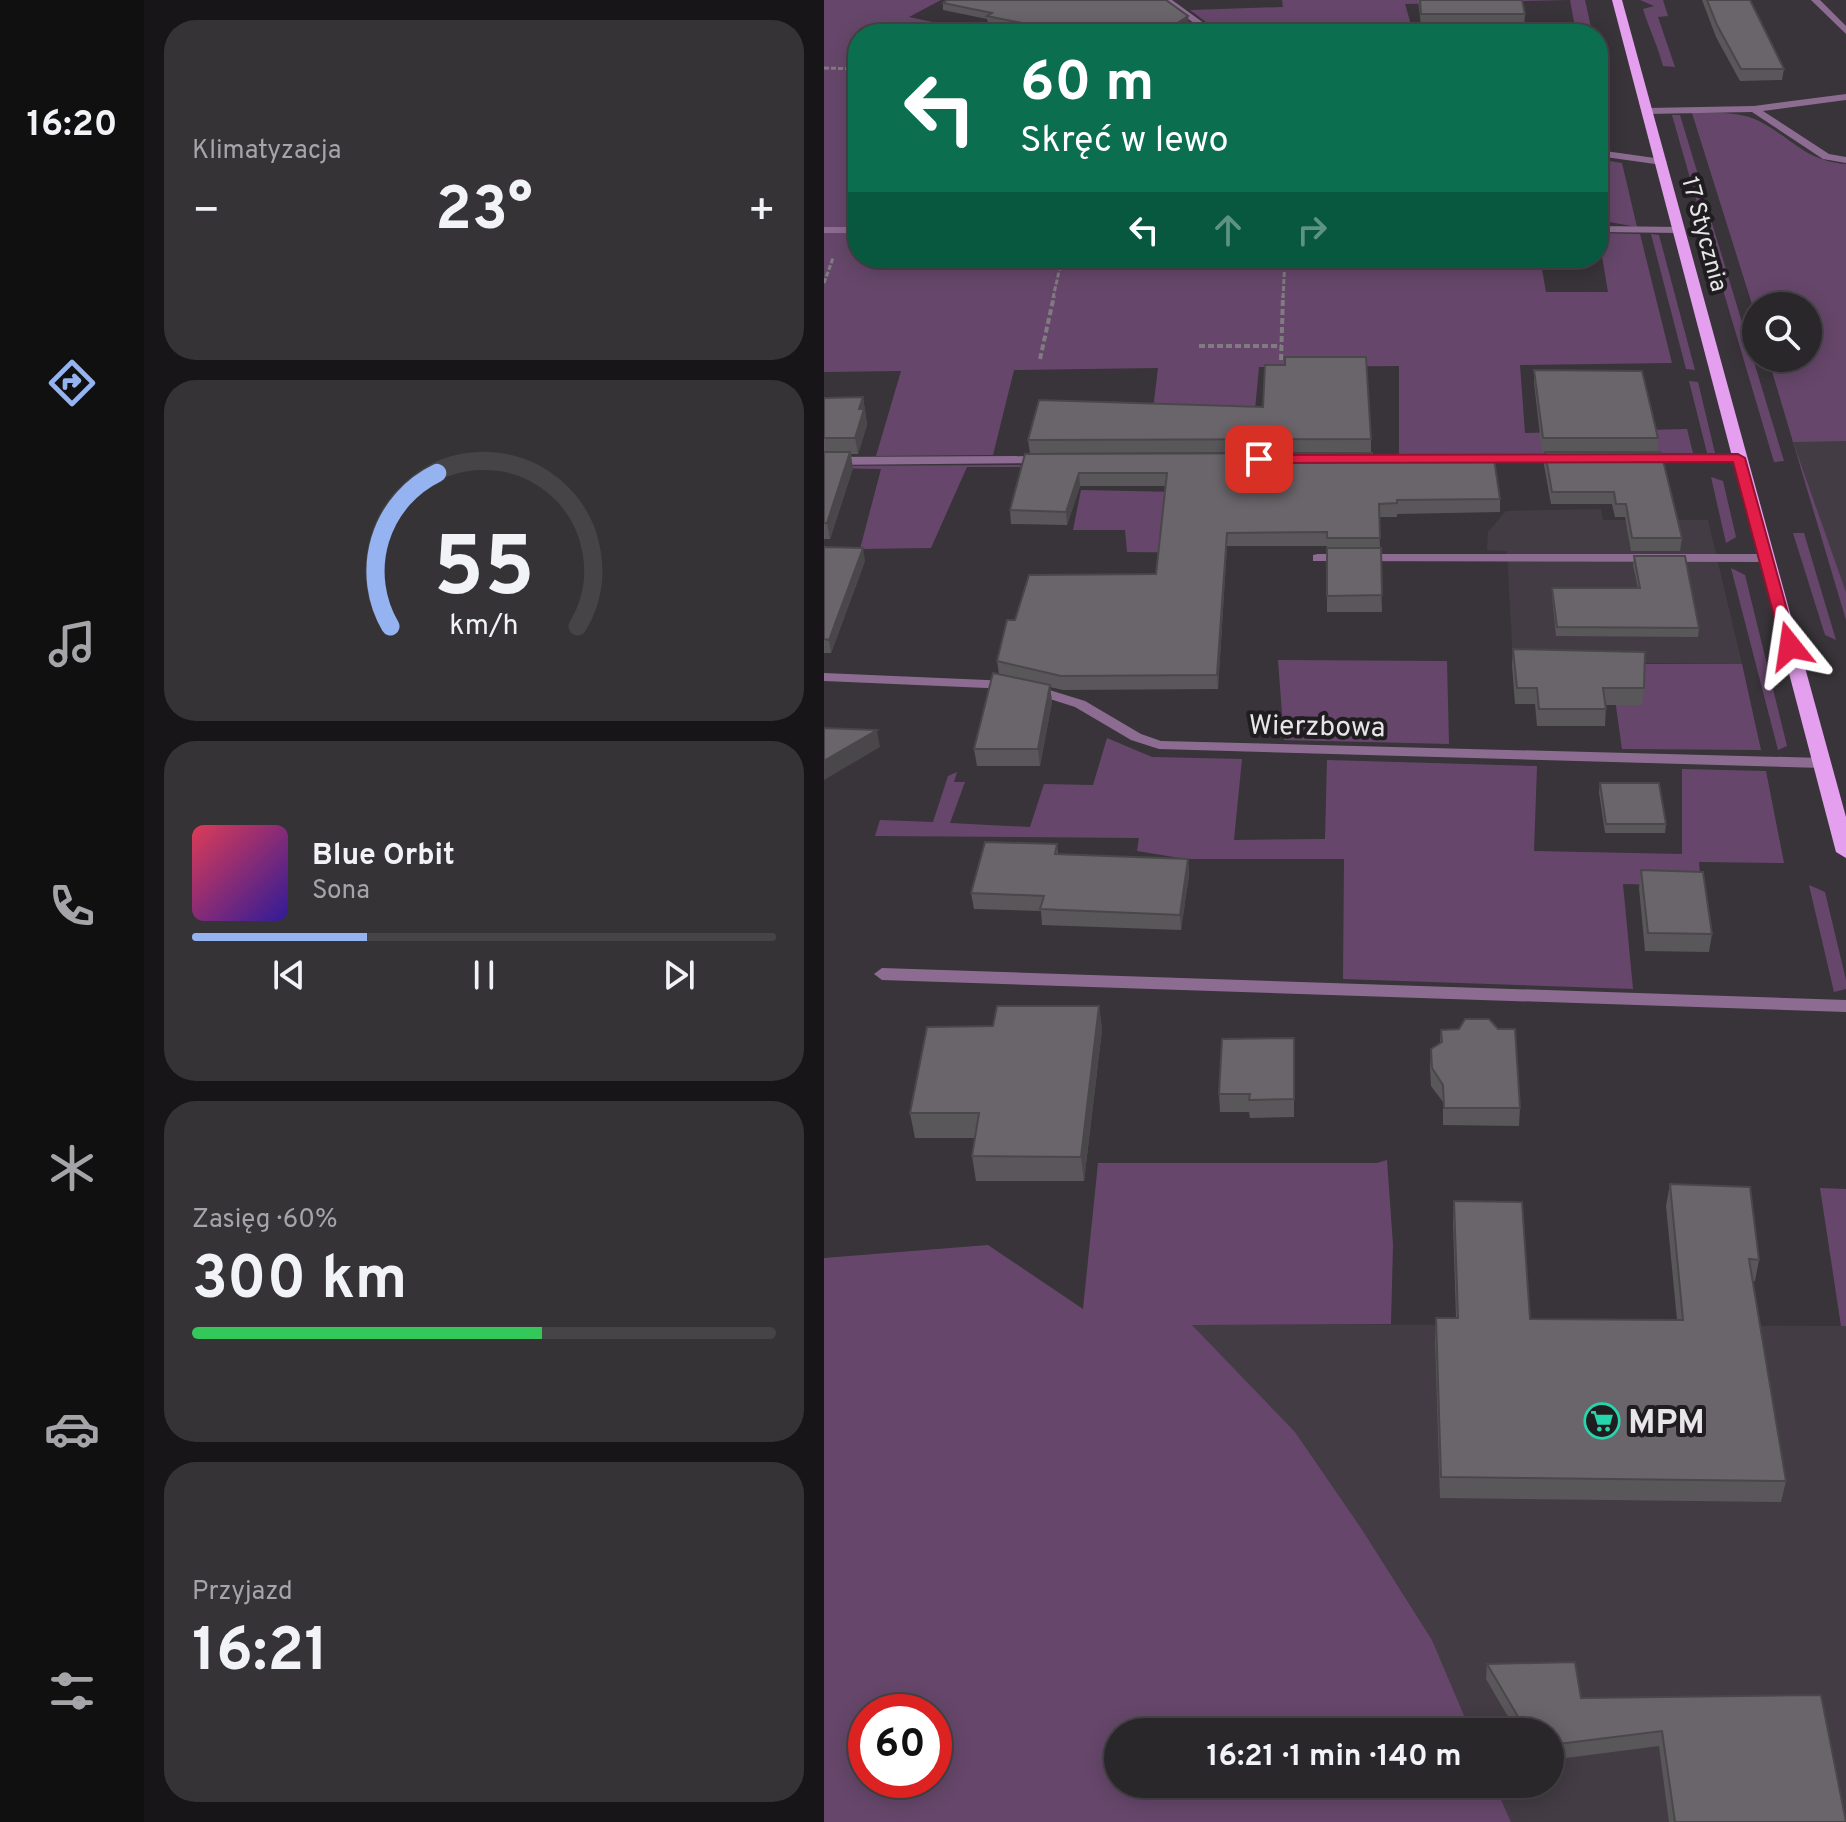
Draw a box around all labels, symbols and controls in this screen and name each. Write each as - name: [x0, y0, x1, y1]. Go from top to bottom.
- text: 60 m: [1020, 50, 1154, 120]
- icon: left: [888, 56, 992, 160]
- text: 16:20: [27, 103, 117, 149]
- text: Skręć w lewo: [1020, 119, 1229, 165]
- text: Klimatyzacja: [192, 135, 341, 168]
- street label: 17 Stycznia: [1673, 174, 1733, 295]
- text: 23°: [435, 175, 533, 251]
- text: −: [192, 185, 220, 241]
- text: +: [748, 185, 776, 241]
- icon: left: [1122, 208, 1166, 252]
- icon: ahead: [1206, 208, 1250, 252]
- icon: right: [1290, 208, 1334, 252]
- map controls: [1742, 292, 1822, 372]
- button: search: [1742, 292, 1822, 372]
- icon: directions: [44, 355, 100, 411]
- pin: [1225, 425, 1293, 493]
- icon: arrive: [1237, 437, 1281, 481]
- text: 55: [433, 519, 535, 624]
- position arrow: [1748, 604, 1832, 688]
- text: km/h: [449, 609, 519, 645]
- icon: music: [44, 616, 100, 672]
- street label: Wierzbowa: [1248, 709, 1386, 747]
- text: Blue Orbit: [312, 838, 455, 875]
- text: Sona: [312, 875, 370, 908]
- icon: phone: [44, 878, 100, 934]
- icon: previous: [267, 953, 311, 997]
- icon: pause: [462, 953, 506, 997]
- icon: next: [657, 953, 701, 997]
- icon: climate: [44, 1140, 100, 1196]
- text: Zasięg · 60%: [192, 1204, 338, 1237]
- text: 300 km: [192, 1244, 407, 1320]
- icon: car: [44, 1401, 100, 1457]
- supermarket icon: MPM: [1583, 1402, 1621, 1440]
- place label: MPM: [1628, 1403, 1705, 1446]
- text: Przyjazd: [192, 1576, 293, 1609]
- text: 16:21: [192, 1616, 328, 1692]
- icon: filters: [44, 1663, 100, 1719]
- speed limit sign: 60: [848, 1694, 952, 1798]
- text: 16:21 · 1 min · 140 m: [1207, 1739, 1461, 1776]

